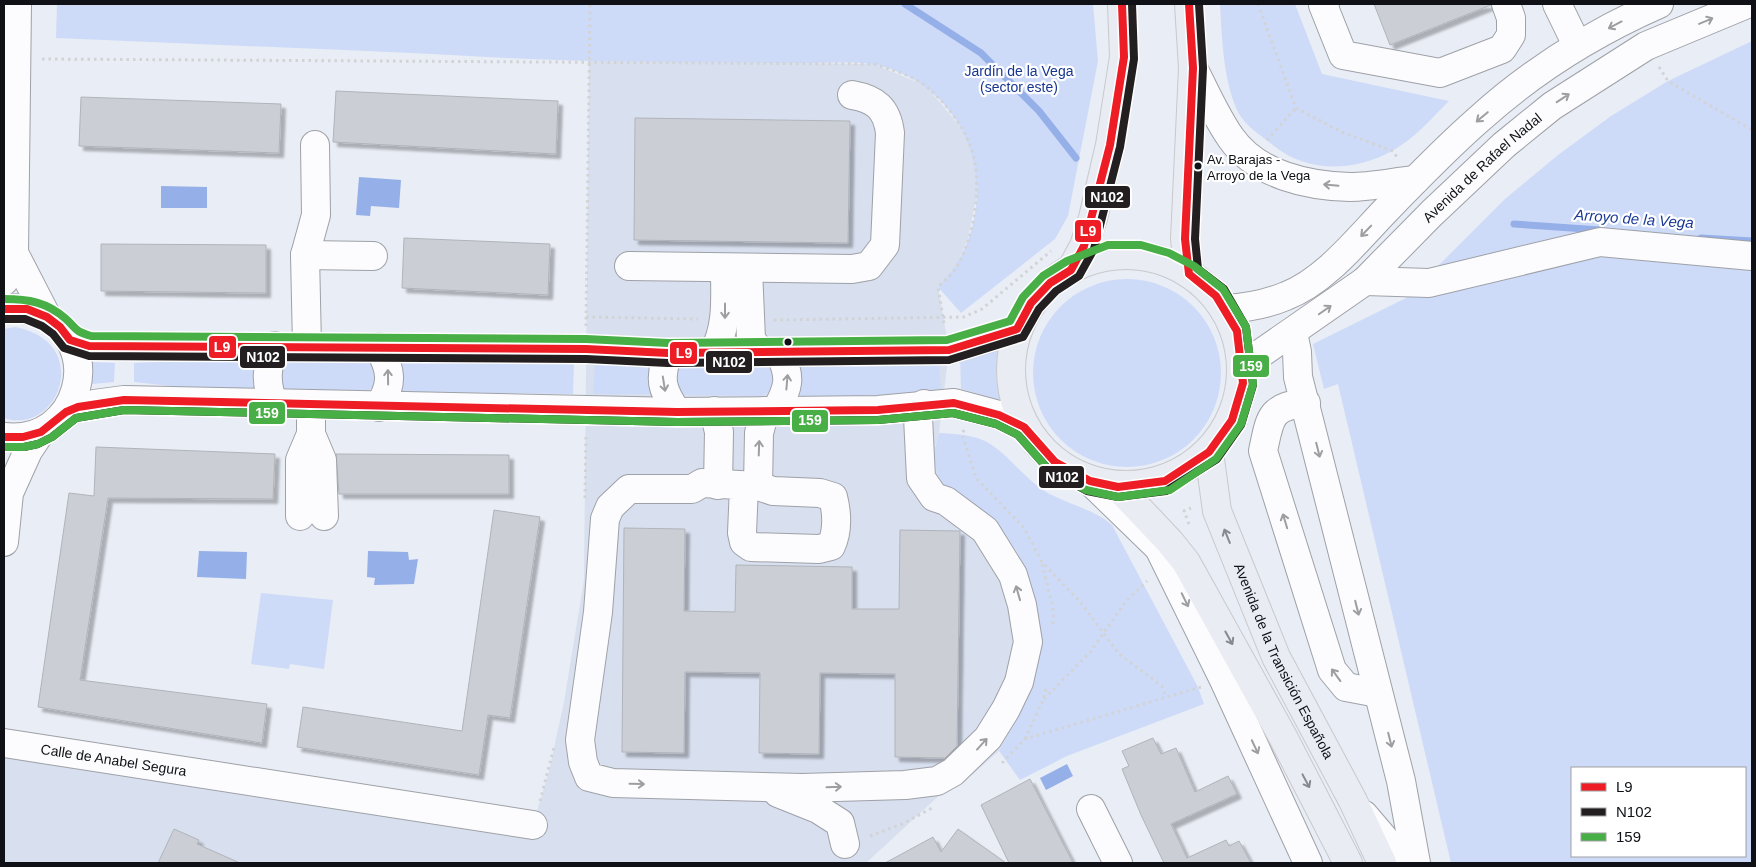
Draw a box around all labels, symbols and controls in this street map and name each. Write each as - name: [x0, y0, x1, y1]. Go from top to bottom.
- one-way arrow: [1698, 15, 1713, 25]
- one-way arrow: [1608, 21, 1623, 30]
- park label: Jardín de la Vega (sector este): [965, 63, 1074, 95]
- one-way arrow: [1556, 93, 1570, 103]
- street label: Avenida de Rafael Nadal: [1419, 110, 1545, 226]
- one-way arrow: [1475, 111, 1488, 122]
- place label: Av. Barajas - Arroyo de la Vega: [1207, 152, 1311, 183]
- marker: Av. Barajas - Arroyo de la Vega: [1193, 161, 1203, 171]
- one-way arrow: [1324, 180, 1340, 190]
- line badge: N102: [1084, 185, 1131, 209]
- text: N102: [1090, 189, 1124, 205]
- water label: Arroyo de la Vega: [1573, 206, 1694, 231]
- line badge: L9: [1074, 219, 1102, 243]
- text: L9: [1080, 223, 1096, 239]
- one-way arrow: [1360, 225, 1372, 237]
- one-way arrow: [720, 303, 730, 319]
- one-way arrow: [1318, 305, 1332, 315]
- line badge: L9: [208, 335, 237, 359]
- unlabelled marker: [783, 337, 793, 347]
- text: L9: [214, 339, 230, 355]
- line badge: L9: [669, 341, 698, 365]
- line badge: N102: [239, 345, 286, 369]
- text: L9: [676, 345, 692, 361]
- text: N102: [246, 349, 280, 365]
- line badge: N102: [705, 350, 753, 374]
- text: N102: [712, 354, 746, 370]
- line badge: 159: [1232, 354, 1270, 378]
- text: 159: [1239, 358, 1263, 374]
- one-way arrow: [383, 369, 393, 386]
- one-way arrow: [782, 374, 792, 390]
- one-way arrow: [659, 375, 669, 391]
- line badge: 159: [248, 401, 286, 425]
- text: 159: [255, 405, 279, 421]
- line badge: 159: [791, 409, 829, 433]
- text: 159: [798, 412, 822, 428]
- one-way arrow: [754, 440, 764, 456]
- one-way arrow: [1314, 442, 1323, 458]
- line badge: N102: [1038, 465, 1085, 489]
- text: N102: [1045, 469, 1079, 485]
- one-way arrow: [1280, 514, 1289, 530]
- one-way arrow: [1222, 529, 1231, 544]
- street label: Avenida de la Transición Española: [1231, 561, 1337, 762]
- one-way arrow: [1013, 586, 1023, 602]
- one-way arrow: [1181, 592, 1190, 607]
- one-way arrow: [1353, 599, 1363, 615]
- one-way arrow: [1224, 631, 1234, 645]
- one-way arrow: [1331, 668, 1341, 682]
- one-way arrow: [1386, 732, 1395, 748]
- one-way arrow: [977, 737, 988, 750]
- one-way arrow: [1250, 739, 1260, 754]
- street label: Calle de Anabel Segura: [40, 741, 188, 779]
- legend: [1571, 767, 1746, 857]
- one-way arrow: [1302, 773, 1311, 788]
- text: L9: [1616, 778, 1633, 795]
- one-way arrow: [628, 779, 644, 789]
- one-way arrow: [826, 782, 842, 791]
- text: N102: [1616, 803, 1652, 820]
- text: 159: [1616, 828, 1641, 845]

